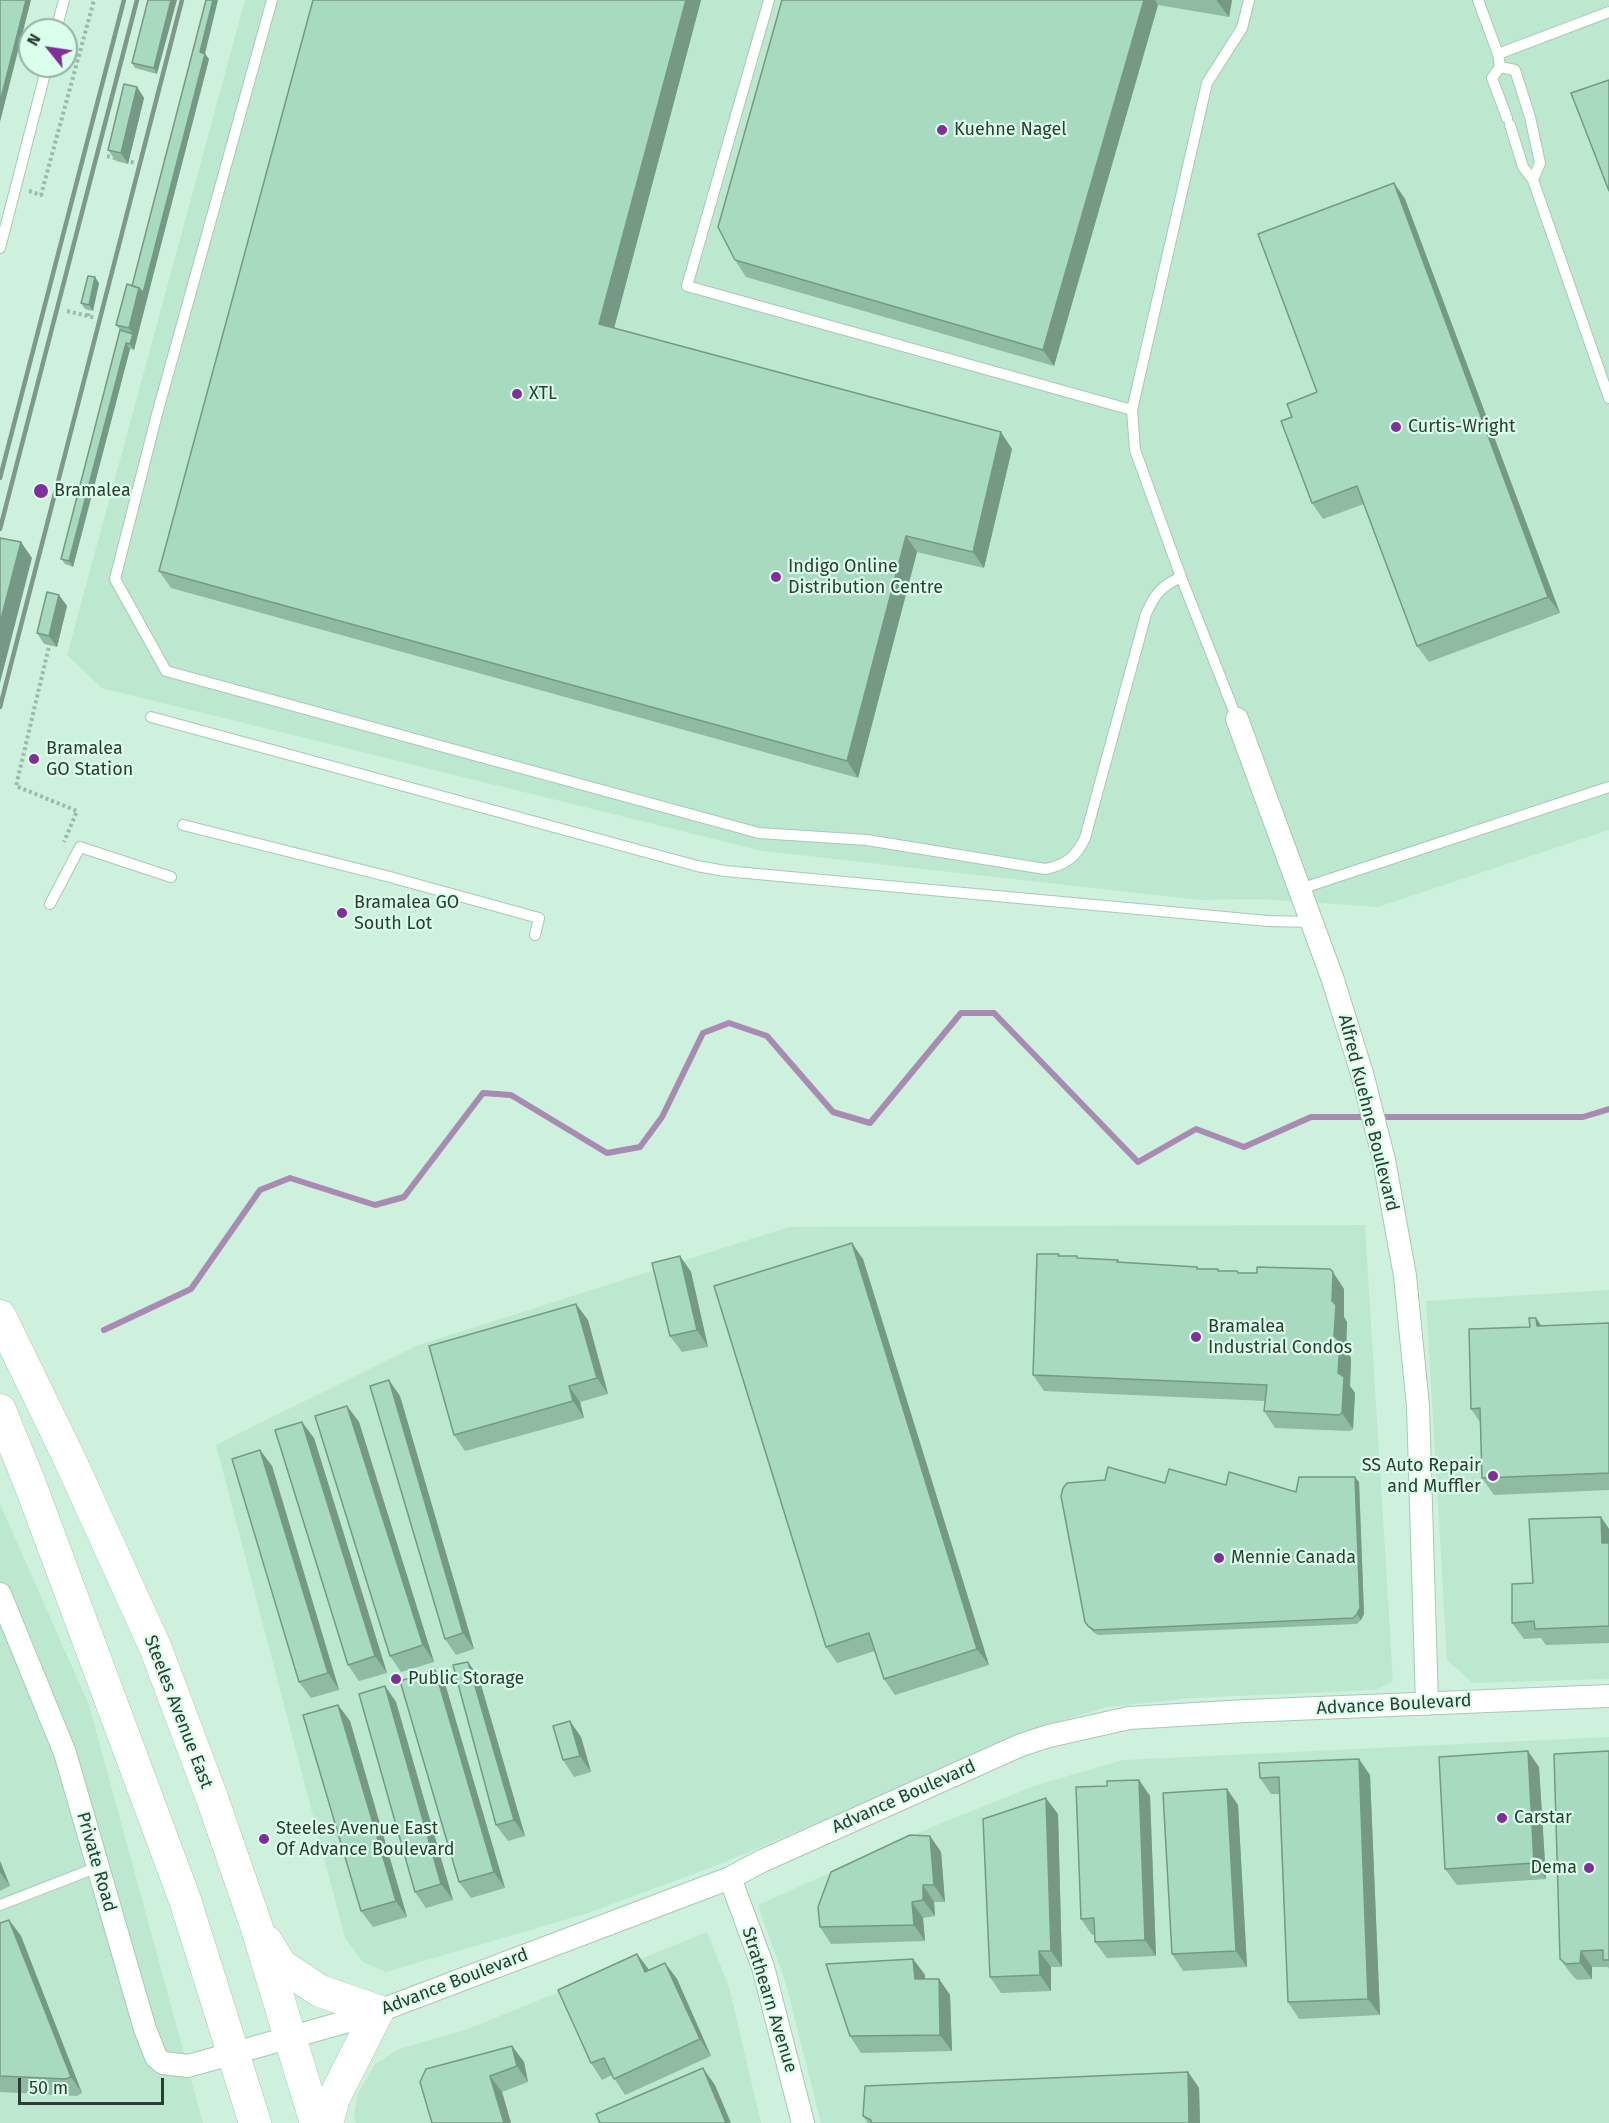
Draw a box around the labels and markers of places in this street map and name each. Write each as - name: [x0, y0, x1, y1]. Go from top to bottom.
- place label: Kuehne Nagel: [954, 119, 1066, 141]
- marker: Kuehne Nagel: [935, 123, 949, 137]
- place label: XTL: [529, 383, 557, 405]
- marker: XTL: [510, 387, 524, 401]
- place label: Curtis-Wright: [1408, 416, 1515, 438]
- marker: Curtis-Wright: [1389, 420, 1403, 434]
- place label: Bramalea: [54, 480, 131, 502]
- marker: Bramalea: [32, 482, 50, 500]
- place label: Indigo Online Distribution Centre: [788, 556, 943, 598]
- marker: Indigo Online Distribution Centre: [769, 570, 783, 584]
- place label: Bramalea GO Station: [46, 738, 133, 780]
- marker: Bramalea GO Station: [27, 752, 41, 766]
- place label: Bramalea GO South Lot: [354, 892, 459, 934]
- marker: Bramalea GO South Lot: [335, 906, 349, 920]
- place label: Bramalea Industrial Condos: [1208, 1316, 1352, 1358]
- marker: Bramalea Industrial Condos: [1189, 1330, 1203, 1344]
- place label: SS Auto Repair and Muffler: [1362, 1455, 1481, 1498]
- marker: SS Auto Repair and Muffler: [1486, 1469, 1500, 1483]
- place label: Mennie Canada: [1231, 1547, 1356, 1569]
- marker: Mennie Canada: [1212, 1551, 1226, 1565]
- place label: Public Storage: [408, 1668, 524, 1690]
- marker: Public Storage: [389, 1672, 403, 1686]
- place label: Carstar: [1514, 1807, 1572, 1829]
- marker: Carstar: [1495, 1811, 1509, 1825]
- place label: Steeles Avenue East Of Advance Boulevard: [276, 1818, 454, 1860]
- marker: Steeles Avenue East Of Advance Boulevard: [257, 1832, 271, 1846]
- place label: Dema: [1530, 1857, 1577, 1879]
- marker: Dema: [1582, 1861, 1596, 1875]

